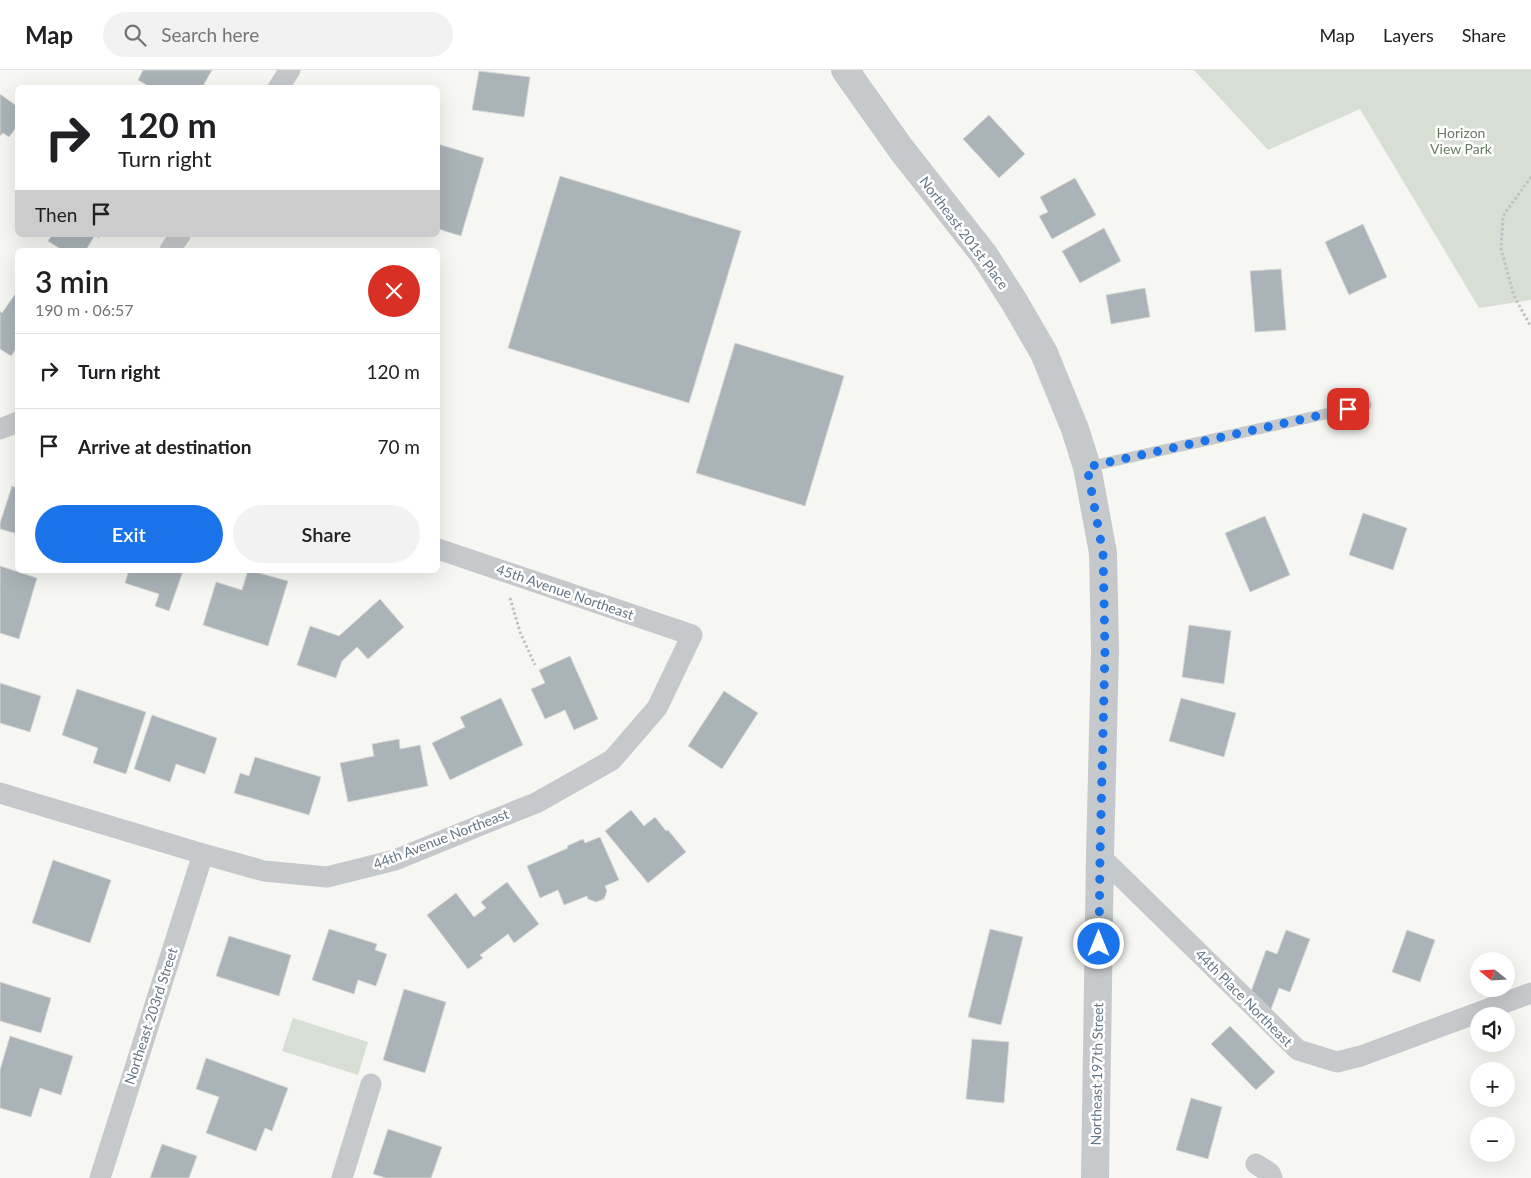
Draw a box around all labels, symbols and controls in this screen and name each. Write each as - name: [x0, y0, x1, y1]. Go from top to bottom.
- search box: [103, 12, 453, 57]
- text: Map: [25, 20, 73, 49]
- icon: search: [121, 21, 149, 49]
- text: Search here: [161, 23, 259, 46]
- text: Map: [1319, 24, 1355, 46]
- text: Layers: [1383, 24, 1434, 46]
- text: Share: [1462, 24, 1506, 46]
- text: 120 m: [118, 103, 217, 145]
- icon: right: [35, 105, 100, 170]
- park label: Horizon View Park: [1430, 124, 1493, 157]
- text: Turn right: [118, 145, 212, 172]
- street label: Northeast 201st Place: [916, 173, 1012, 293]
- icon: arrive: [87, 200, 115, 228]
- text: Then: [35, 203, 77, 226]
- text: 3 min: [35, 263, 109, 299]
- button: close: [368, 265, 420, 317]
- text: 190 m · 06:57: [35, 300, 134, 319]
- icon: right: [35, 357, 63, 385]
- text: Turn right: [78, 360, 160, 383]
- text: 120 m: [366, 360, 420, 383]
- pin: [1327, 388, 1369, 430]
- icon: arrive: [1334, 395, 1362, 423]
- icon: arrive: [35, 432, 63, 460]
- text: Arrive at destination: [78, 435, 251, 458]
- text: 70 m: [377, 435, 420, 458]
- button: Exit: [35, 505, 223, 563]
- button: Share: [233, 505, 420, 563]
- street label: 45th Avenue Northeast: [494, 560, 636, 623]
- street label: 44th Avenue Northeast: [371, 805, 511, 872]
- position arrow: [1072, 917, 1124, 969]
- street label: Northeast 203rd Street: [120, 945, 181, 1086]
- street label: 44th Place Northeast: [1192, 945, 1297, 1050]
- north arrow: [1470, 952, 1515, 998]
- map controls: [1470, 952, 1515, 1162]
- street label: Northeast 197th Street: [1087, 1002, 1106, 1146]
- button: sound: [1470, 1007, 1515, 1052]
- button: +: [1470, 1062, 1515, 1107]
- button: −: [1470, 1117, 1515, 1162]

